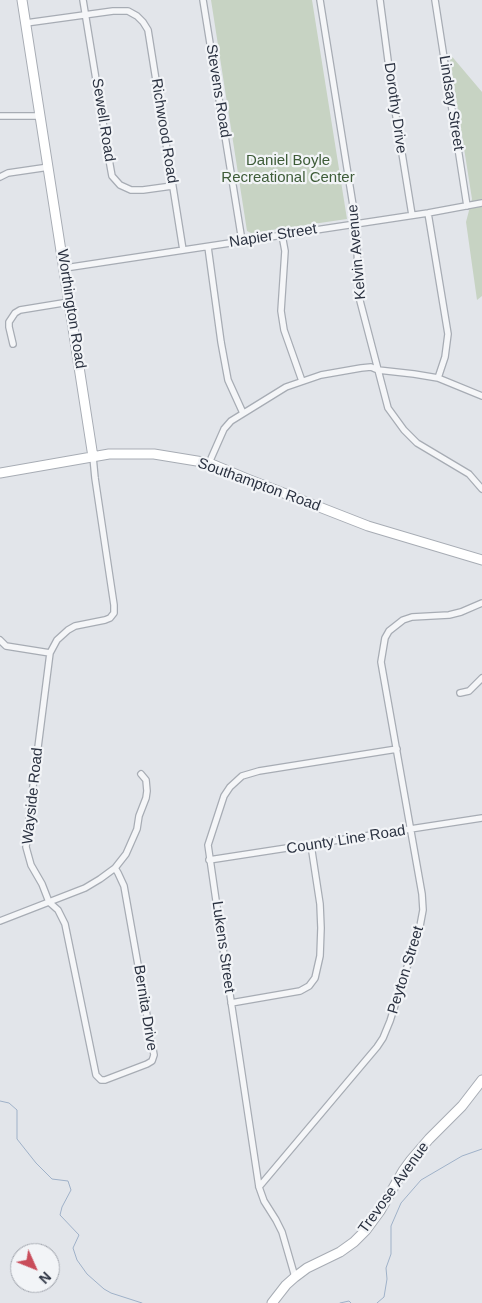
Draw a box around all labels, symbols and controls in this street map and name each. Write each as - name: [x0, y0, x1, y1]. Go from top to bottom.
- street label: Stevens Road: [202, 43, 234, 139]
- street label: Lindsay Street: [435, 54, 467, 152]
- street label: Dorothy Drive: [380, 61, 410, 155]
- street label: Sewell Road: [88, 77, 118, 163]
- street label: Richwood Road: [147, 77, 181, 185]
- park label: Daniel Boyle Recreational Center: [221, 152, 355, 187]
- street label: Kelvin Avenue: [344, 204, 370, 300]
- street label: Napier Street: [228, 220, 318, 252]
- street label: Worthington Road: [53, 248, 89, 370]
- street label: Southampton Road: [195, 454, 323, 516]
- street label: Wayside Road: [19, 747, 47, 845]
- street label: County Line Road: [285, 822, 407, 858]
- street label: Lukens Street: [208, 900, 238, 994]
- street label: Peyton Street: [384, 924, 428, 1016]
- street label: Bernita Drive: [129, 964, 161, 1052]
- street label: Trevose Avenue: [355, 1139, 433, 1237]
- north arrow: [10, 1243, 60, 1293]
- text: N: [36, 1269, 54, 1287]

